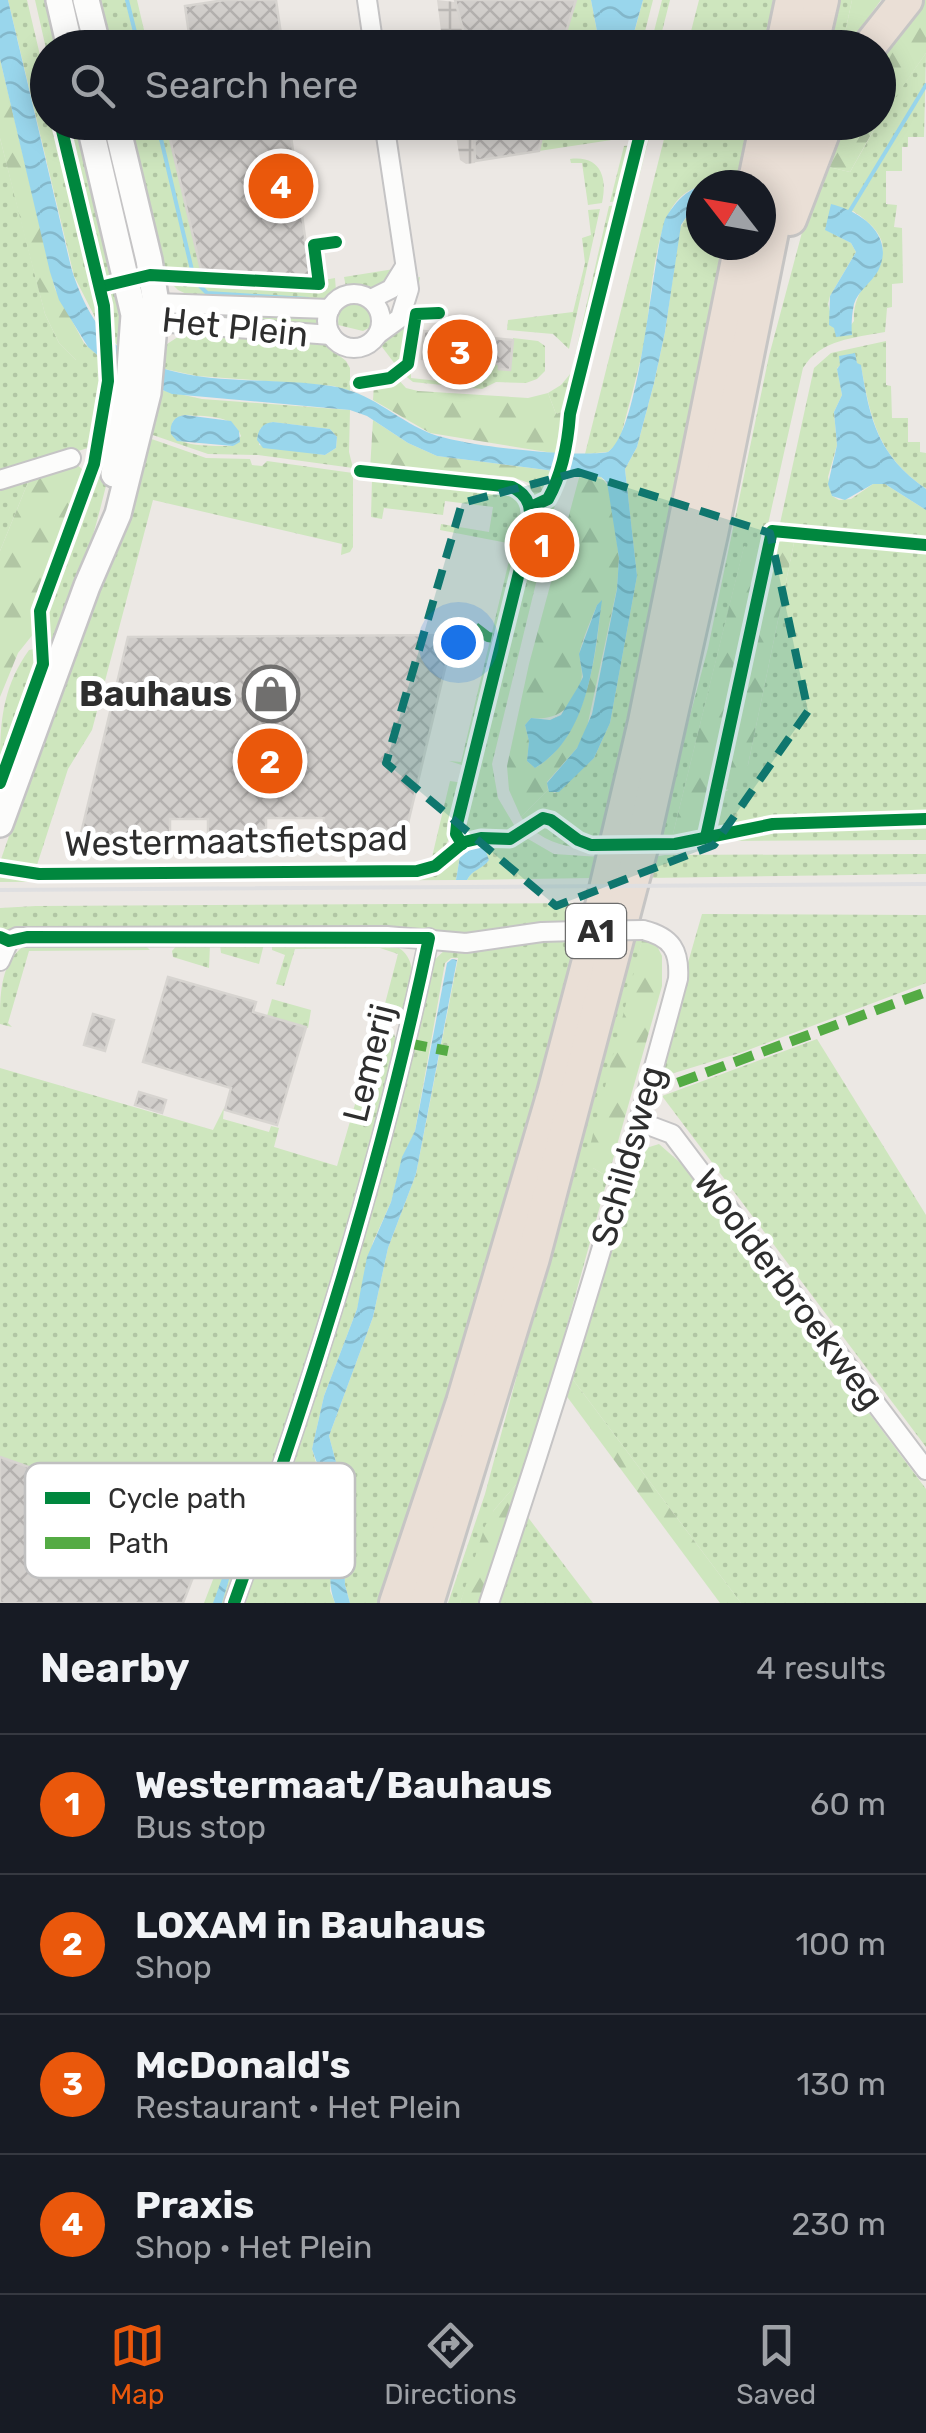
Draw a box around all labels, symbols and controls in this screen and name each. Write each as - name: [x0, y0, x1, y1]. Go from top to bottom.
- search box: [30, 30, 896, 140]
- icon: search: [65, 58, 120, 113]
- text: Search here: [145, 62, 358, 108]
- pin: 4: [248, 148, 314, 224]
- north arrow: [686, 170, 776, 260]
- street label: Het Plein: [160, 298, 310, 356]
- pin: 3: [428, 314, 492, 390]
- pin: 1: [510, 508, 574, 582]
- your location: [433, 617, 484, 668]
- shop icon: Bauhaus: [241, 664, 301, 724]
- place label: Bauhaus: [79, 673, 232, 715]
- pin: 2: [238, 724, 302, 798]
- street label: Westermaatsfietspad: [64, 817, 408, 865]
- road number: A1: [566, 904, 626, 958]
- street label: Lemerij: [334, 1000, 404, 1126]
- street label: Schildsweg: [582, 1061, 674, 1251]
- street label: Woolderbroekweg: [685, 1161, 893, 1417]
- legend: [25, 1463, 355, 1578]
- text: Cycle path: [108, 1482, 246, 1515]
- text: Path: [108, 1527, 169, 1560]
- text: Nearby: [40, 1643, 190, 1693]
- text: 4 results: [756, 1649, 886, 1687]
- text: Westermaat/Bauhaus: [135, 1762, 552, 1808]
- text: 1: [65, 1785, 80, 1823]
- text: 60 m: [810, 1785, 886, 1823]
- text: Bus stop: [135, 1808, 266, 1846]
- text: LOXAM in Bauhaus: [135, 1902, 486, 1948]
- text: 2: [62, 1925, 83, 1963]
- text: 100 m: [795, 1925, 886, 1963]
- text: Shop: [135, 1948, 212, 1986]
- text: McDonald's: [135, 2042, 351, 2088]
- text: 3: [62, 2065, 83, 2103]
- text: 130 m: [796, 2065, 886, 2103]
- text: Restaurant · Het Plein: [135, 2088, 461, 2126]
- text: Praxis: [135, 2182, 254, 2228]
- text: 4: [62, 2205, 83, 2243]
- text: 230 m: [791, 2205, 886, 2243]
- text: Shop · Het Plein: [135, 2228, 372, 2266]
- tab: Map: [110, 2318, 165, 2411]
- tab: Directions: [384, 2318, 517, 2411]
- tab: Saved: [736, 2318, 816, 2411]

